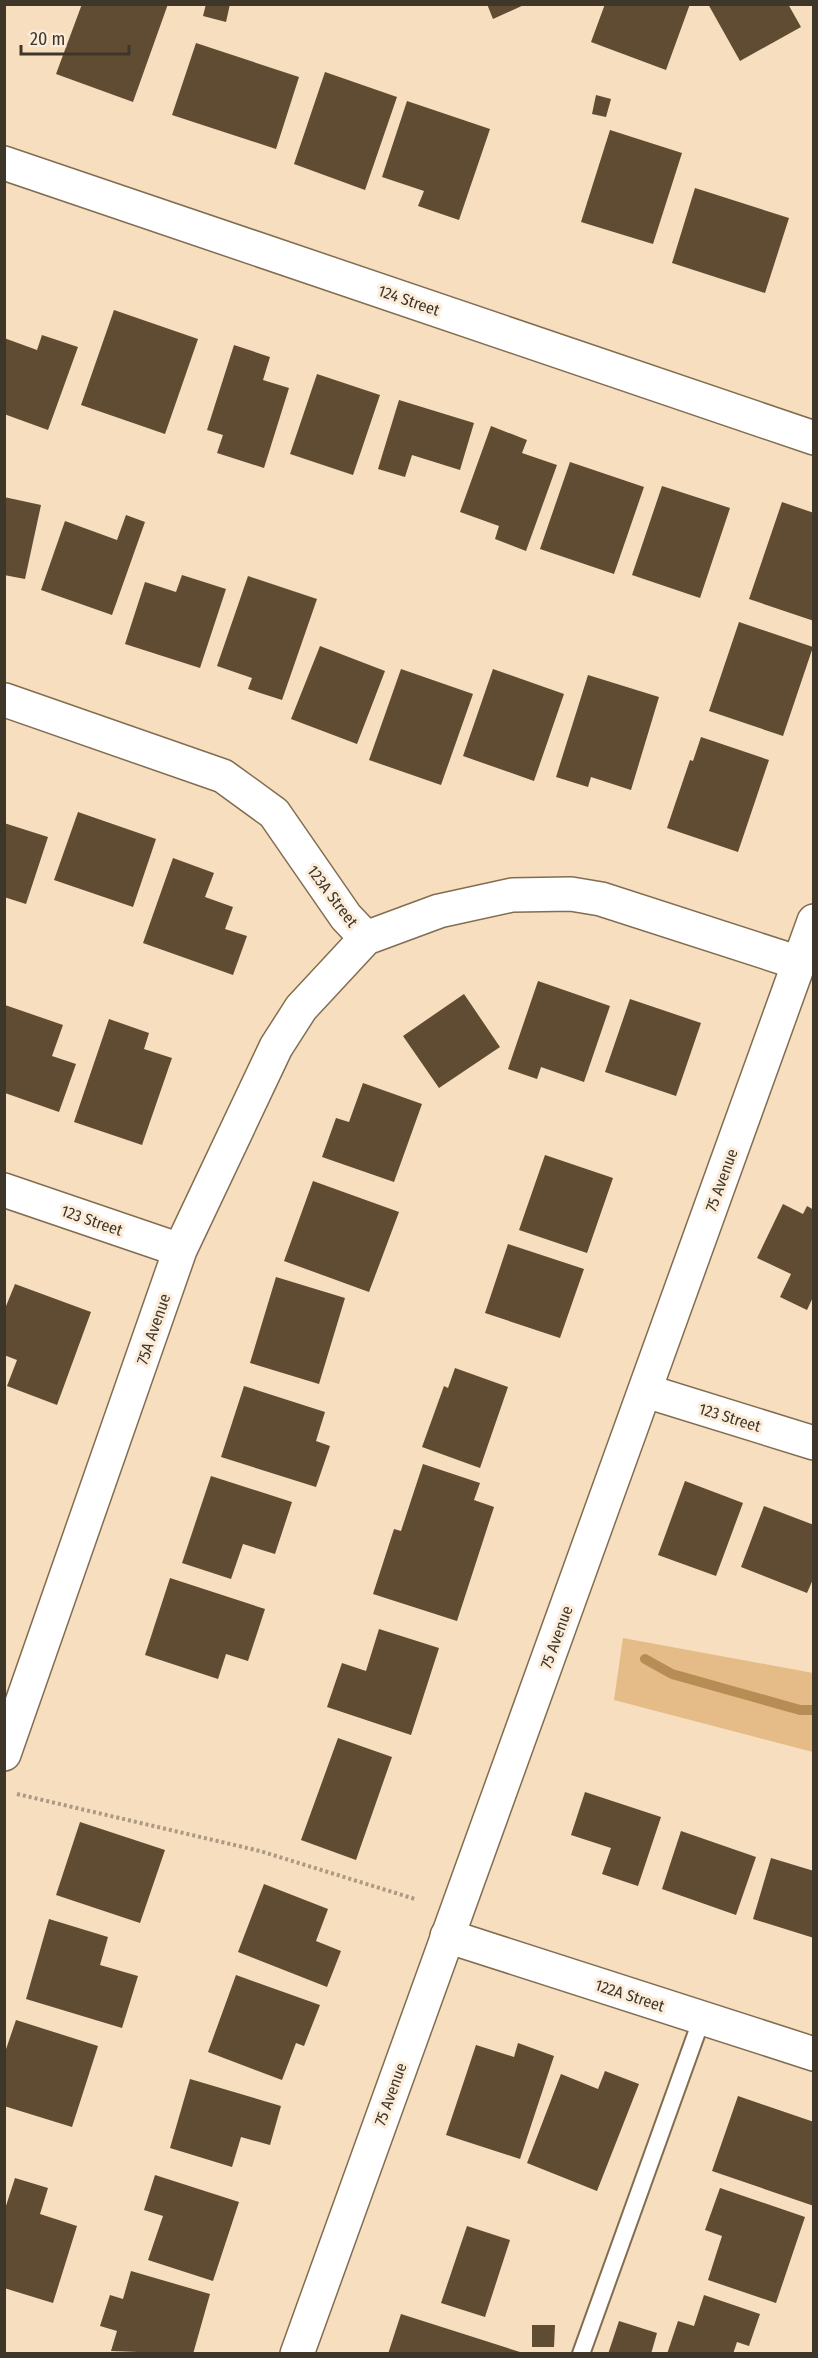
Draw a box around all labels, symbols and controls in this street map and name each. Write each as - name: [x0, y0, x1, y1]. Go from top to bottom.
- scale bar: [21, 18, 129, 56]
- text: 20 m: [30, 28, 65, 50]
- street label: 124 Street: [376, 281, 443, 320]
- street label: 123A Street: [303, 862, 362, 931]
- street label: 75 Avenue: [701, 1146, 742, 1214]
- street label: 123 Street: [59, 1201, 126, 1240]
- street label: 75A Avenue: [132, 1291, 175, 1367]
- street label: 123 Street: [697, 1399, 764, 1436]
- street label: 75 Avenue: [536, 1603, 577, 1671]
- street label: 122A Street: [593, 1975, 668, 2016]
- street label: 75 Avenue: [370, 2060, 411, 2128]

